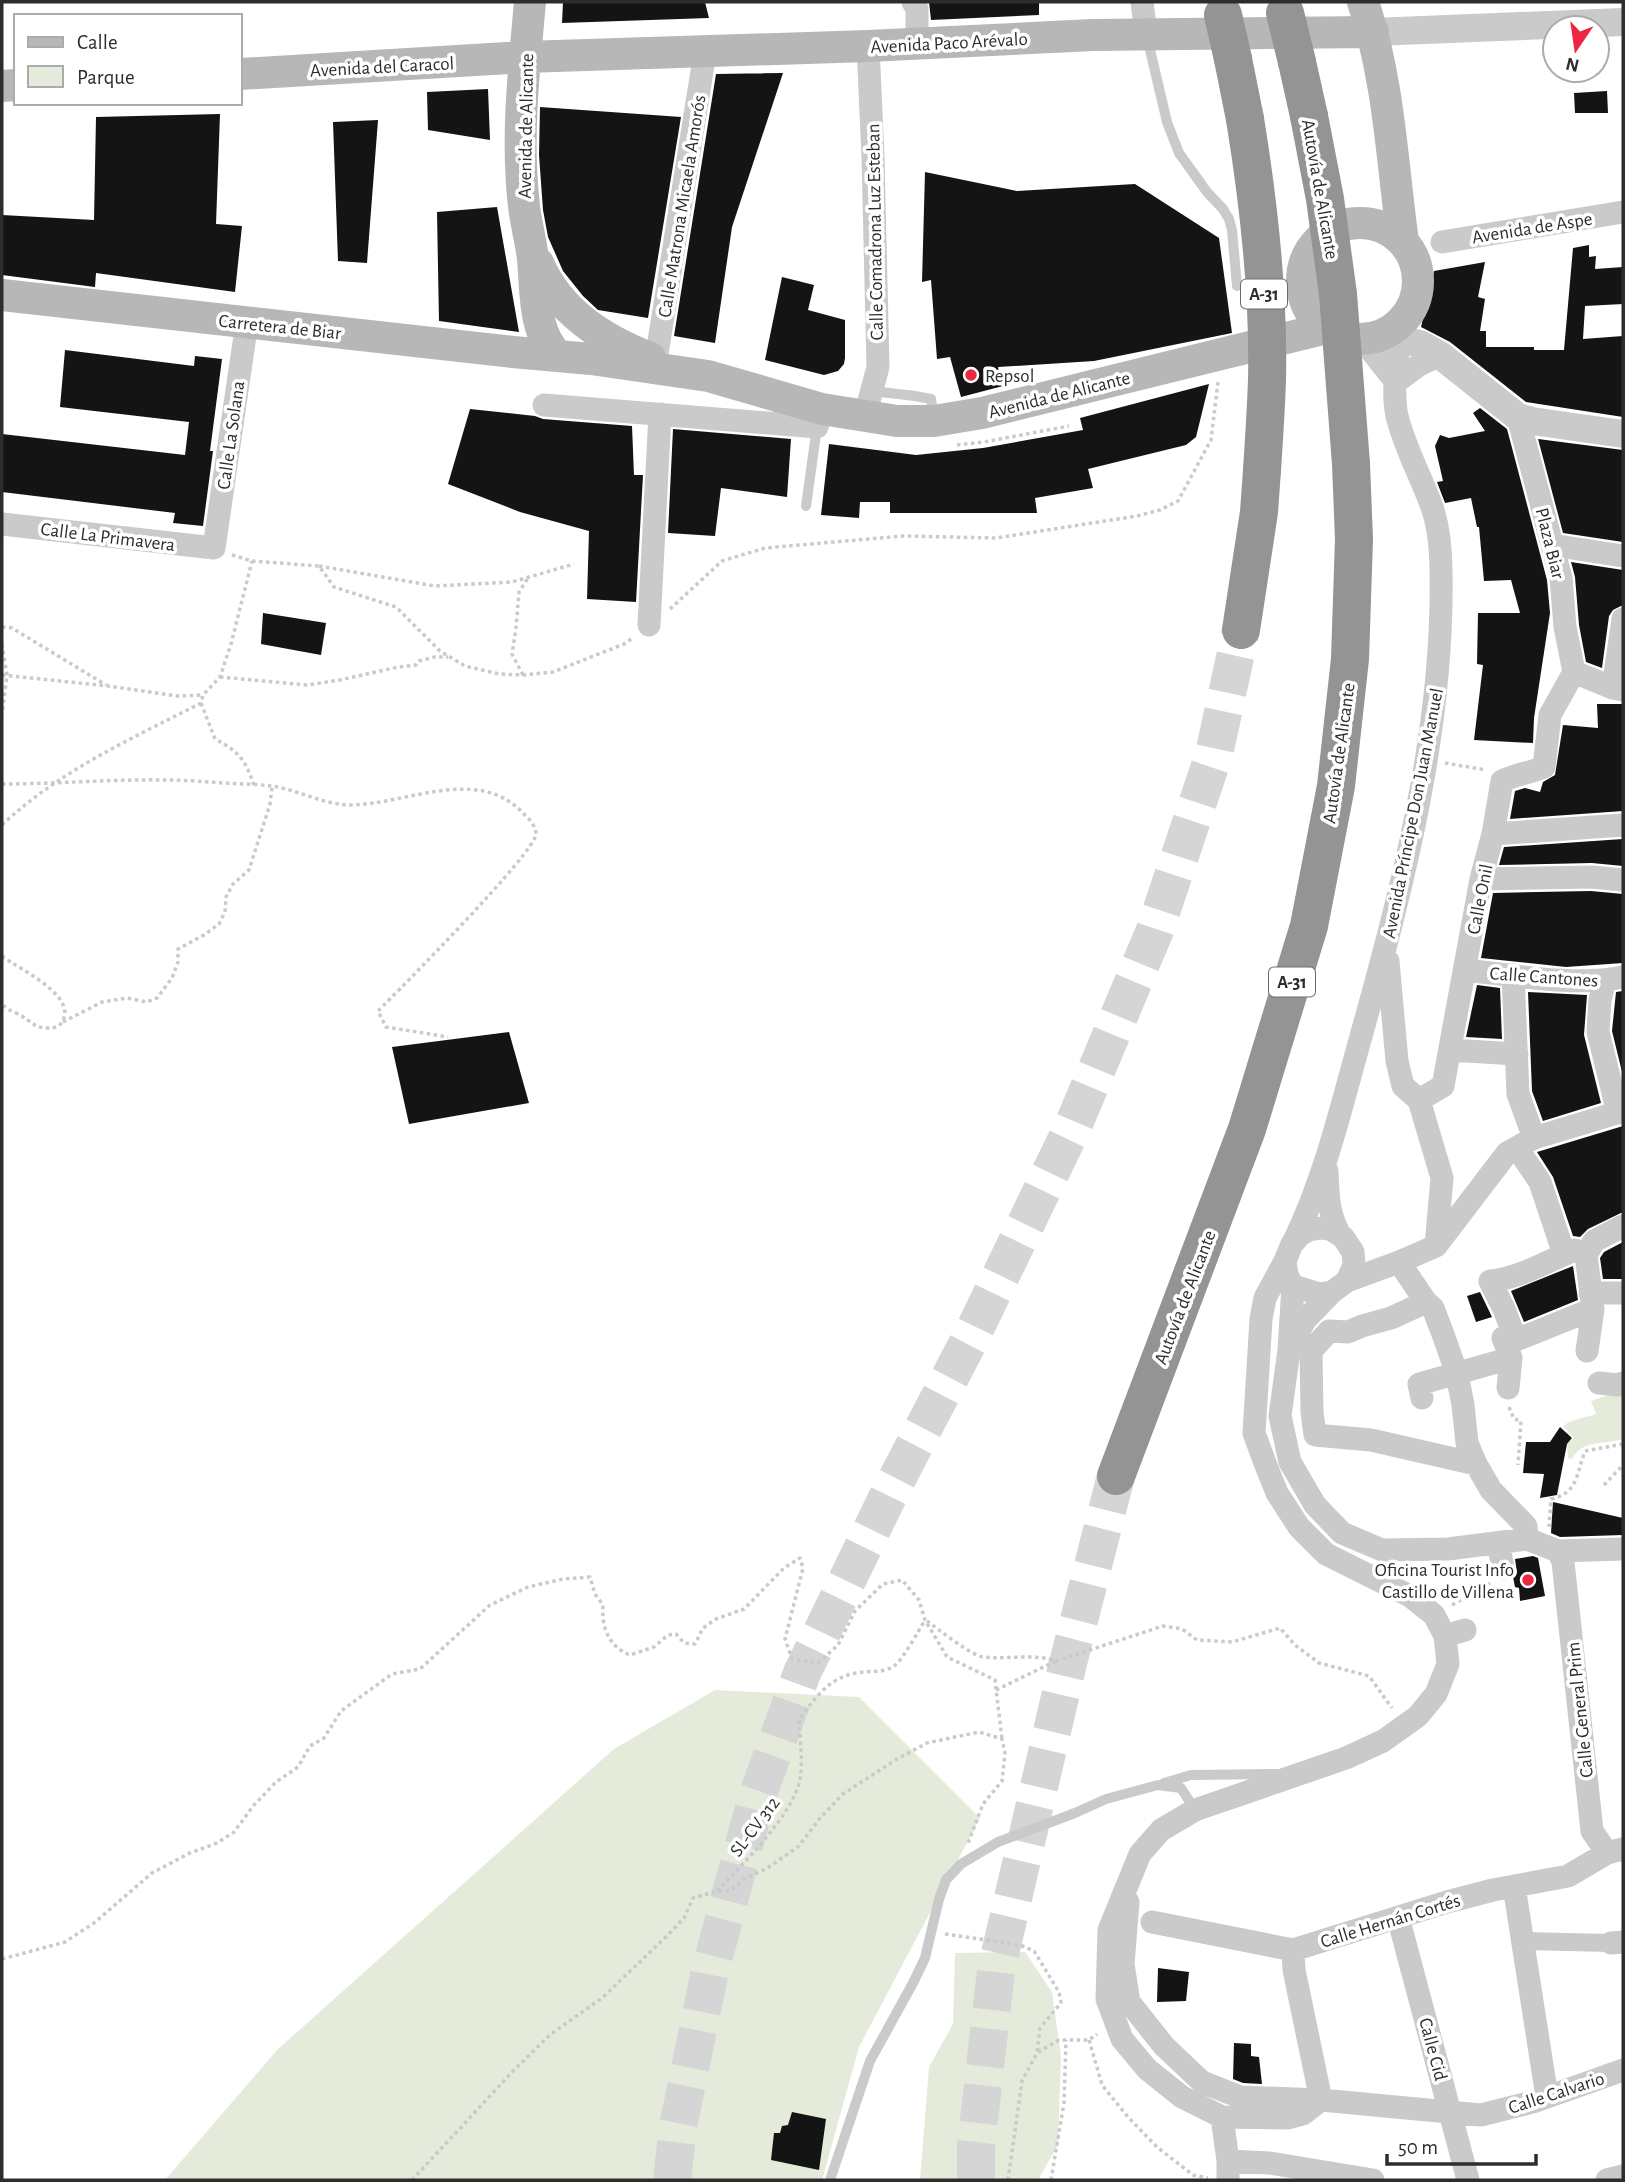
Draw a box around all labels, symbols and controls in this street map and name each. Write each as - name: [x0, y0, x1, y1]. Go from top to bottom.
- legend: [14, 14, 242, 105]
- north arrow: [1541, 14, 1611, 84]
- street label: Avenida Paco Arévalo: [870, 30, 1028, 57]
- text: Calle: [77, 32, 118, 53]
- street label: Avenida de Alicante: [516, 53, 537, 199]
- text: N: [1564, 53, 1581, 75]
- street label: Avenida del Caracol: [310, 54, 455, 81]
- text: Parque: [77, 67, 135, 88]
- street label: Calle Matrona Micaela Amorós: [655, 94, 709, 319]
- street label: Autovía de Alicante: [1298, 118, 1341, 261]
- street label: Calle Comadrona Luz Esteban: [864, 123, 887, 341]
- street label: Avenida de Aspe: [1471, 210, 1594, 247]
- road number: A-31: [1241, 280, 1287, 308]
- street label: Carretera de Biar: [218, 312, 342, 343]
- marker: Repsol: [963, 367, 979, 383]
- place label: Repsol: [985, 367, 1034, 386]
- street label: Avenida de Alicante: [987, 369, 1132, 422]
- street label: Calle La Solana: [214, 379, 249, 491]
- street label: Plaza Biar: [1532, 506, 1568, 581]
- street label: Calle La Primavera: [40, 520, 176, 555]
- street label: Autovía de Alicante: [1320, 682, 1359, 825]
- street label: Avenida Príncipe Don Juan Manuel: [1380, 687, 1447, 940]
- street label: Calle Onil: [1464, 863, 1497, 936]
- street label: Calle Cantones: [1489, 964, 1599, 991]
- road number: A-31: [1269, 967, 1315, 996]
- street label: Autovía de Alicante: [1151, 1228, 1220, 1367]
- place label: Oficina Tourist Info Castillo de Villena: [1375, 1561, 1514, 1602]
- marker: Oficina Tourist Info Castillo de Villena: [1520, 1572, 1536, 1588]
- street label: Calle General Prim: [1564, 1641, 1597, 1779]
- street label: SL-CV 312: [727, 1793, 784, 1860]
- street label: Calle Hernán Cortés: [1318, 1891, 1463, 1952]
- street label: Calle Cid: [1415, 2016, 1450, 2083]
- street label: Calle Calvario: [1506, 2069, 1607, 2118]
- scale bar: [1387, 2122, 1536, 2166]
- text: 50 m: [1398, 2137, 1438, 2158]

